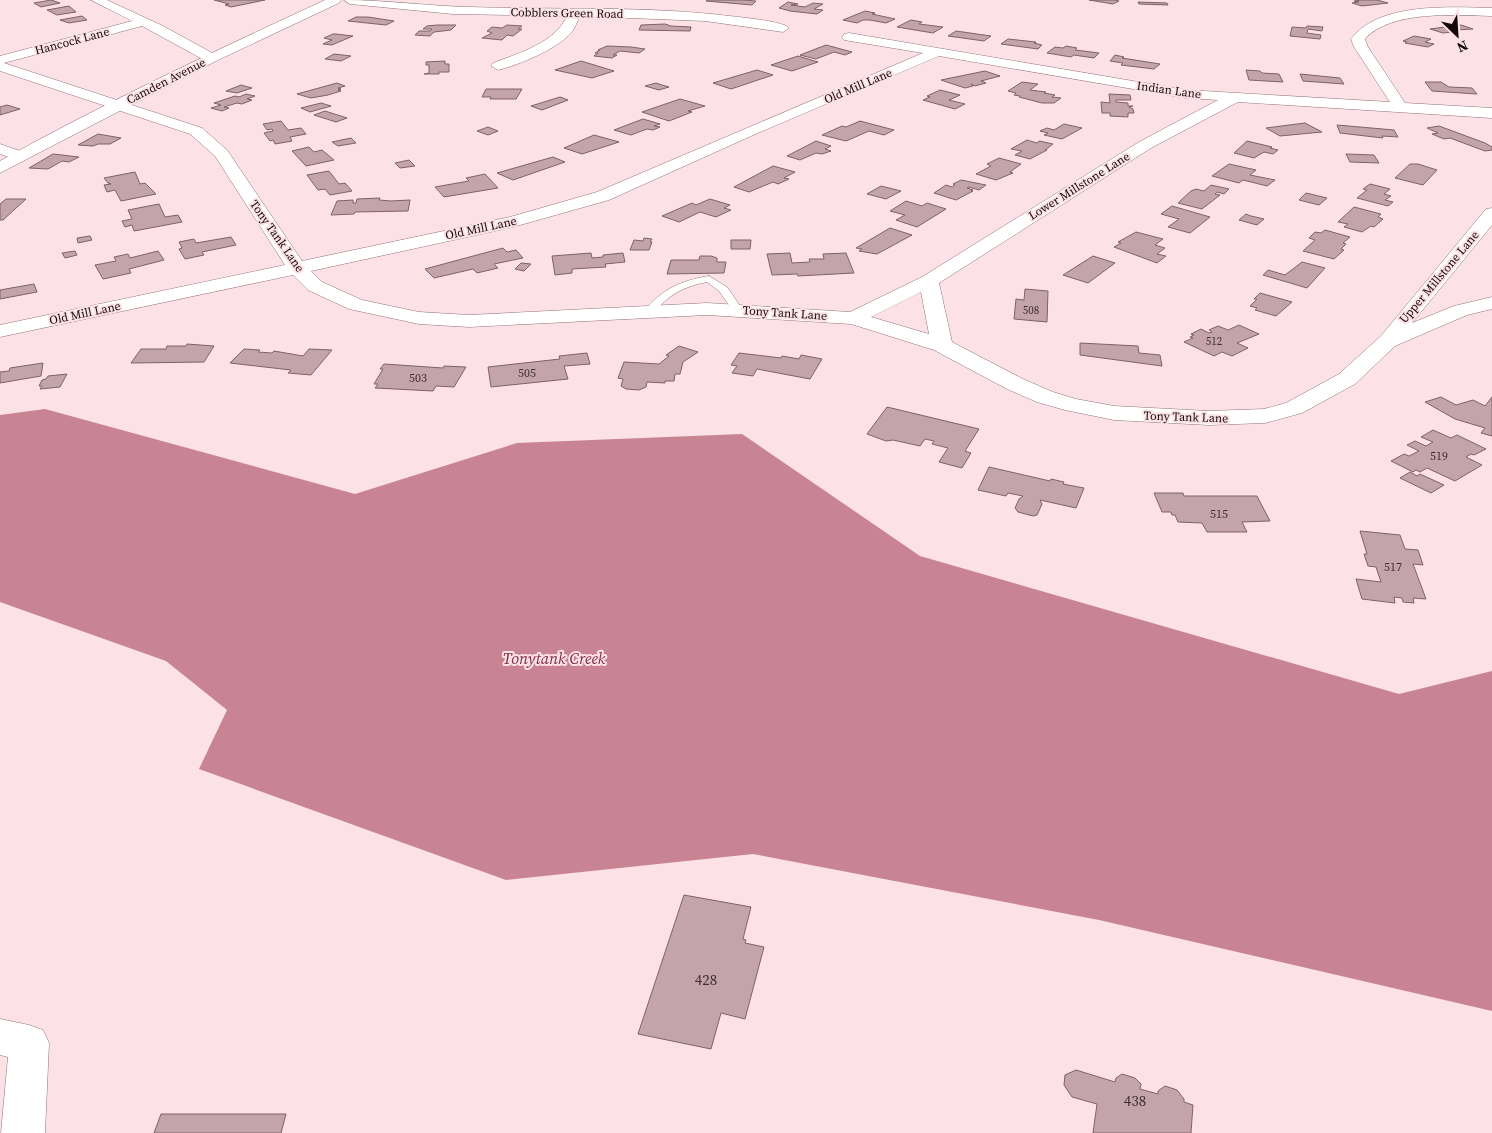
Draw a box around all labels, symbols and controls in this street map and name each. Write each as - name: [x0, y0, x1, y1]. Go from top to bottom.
- street label: Cobblers Green Road: [510, 4, 624, 22]
- north arrow: [1432, 10, 1482, 60]
- street label: Hancock Lane: [33, 23, 111, 59]
- text: N: [1454, 36, 1471, 58]
- street label: Camden Avenue: [124, 54, 208, 108]
- street label: Old Mill Lane: [821, 64, 895, 108]
- street label: Indian Lane: [1136, 78, 1202, 102]
- street label: Lower Millstone Lane: [1025, 148, 1133, 224]
- street label: Tony Tank Lane: [246, 197, 308, 275]
- street label: Old Mill Lane: [444, 213, 518, 243]
- street label: Upper Millstone Lane: [1396, 227, 1482, 327]
- street label: Old Mill Lane: [48, 298, 122, 328]
- street label: Tony Tank Lane: [742, 302, 828, 324]
- house number: 508: [1023, 303, 1039, 318]
- house number: 512: [1206, 334, 1223, 349]
- house number: 505: [518, 365, 536, 381]
- house number: 503: [409, 370, 427, 386]
- street label: Tony Tank Lane: [1143, 408, 1229, 426]
- house number: 519: [1430, 448, 1448, 464]
- house number: 515: [1210, 506, 1228, 522]
- house number: 517: [1384, 559, 1402, 575]
- water label: Tonytank Creek: [503, 647, 606, 669]
- house number: 428: [695, 969, 717, 990]
- house number: 438: [1124, 1090, 1146, 1111]

